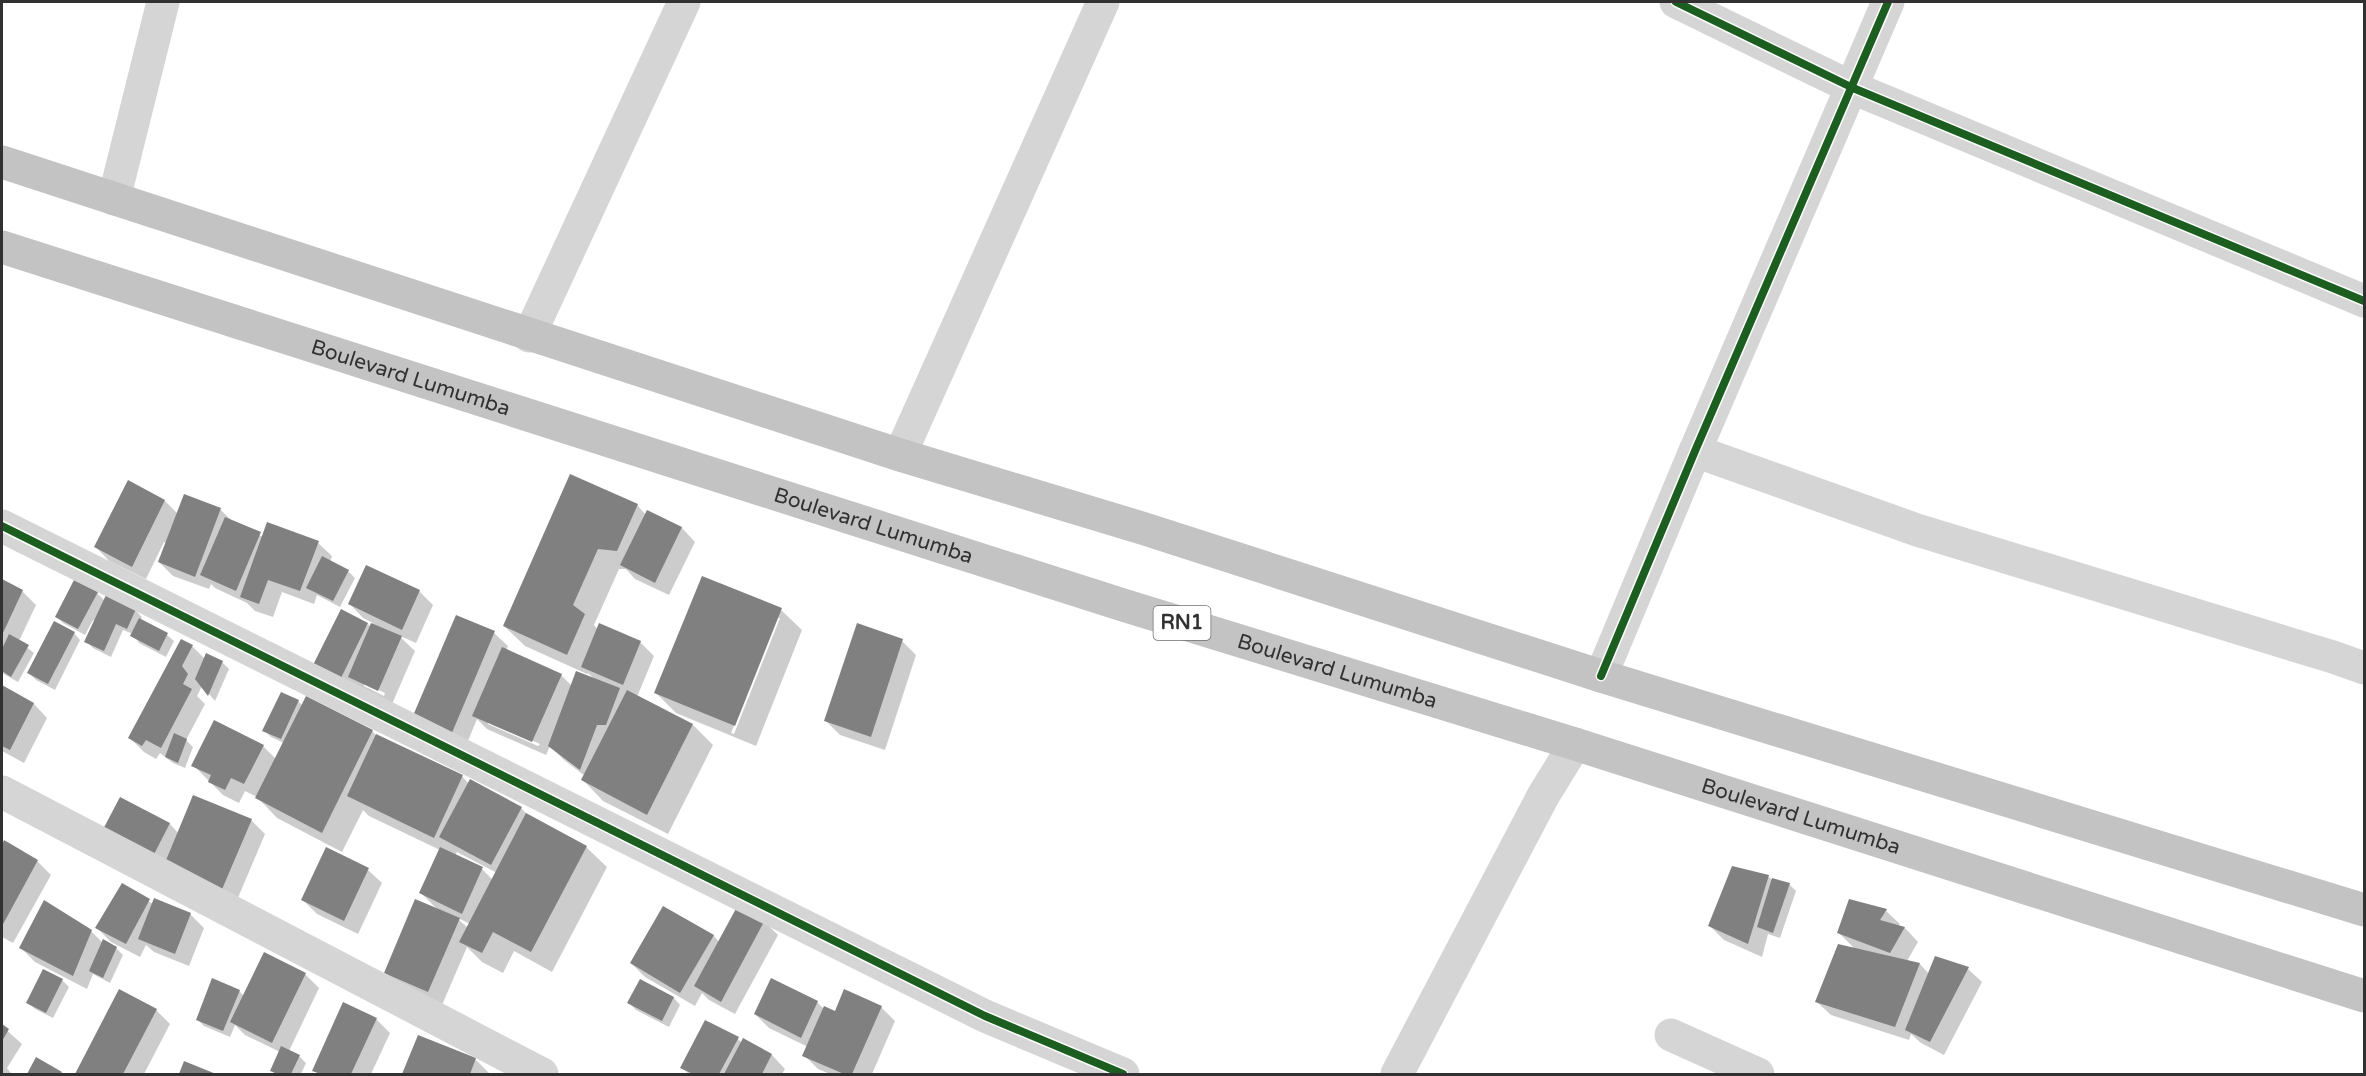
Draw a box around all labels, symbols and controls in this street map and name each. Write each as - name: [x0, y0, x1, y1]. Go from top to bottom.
- street label: Boulevard Lumumba: [308, 334, 513, 421]
- street label: Boulevard Lumumba: [771, 482, 976, 569]
- road number: RN1: [1154, 606, 1210, 640]
- street label: Boulevard Lumumba: [1234, 628, 1440, 713]
- street label: Boulevard Lumumba: [1698, 773, 1904, 860]

